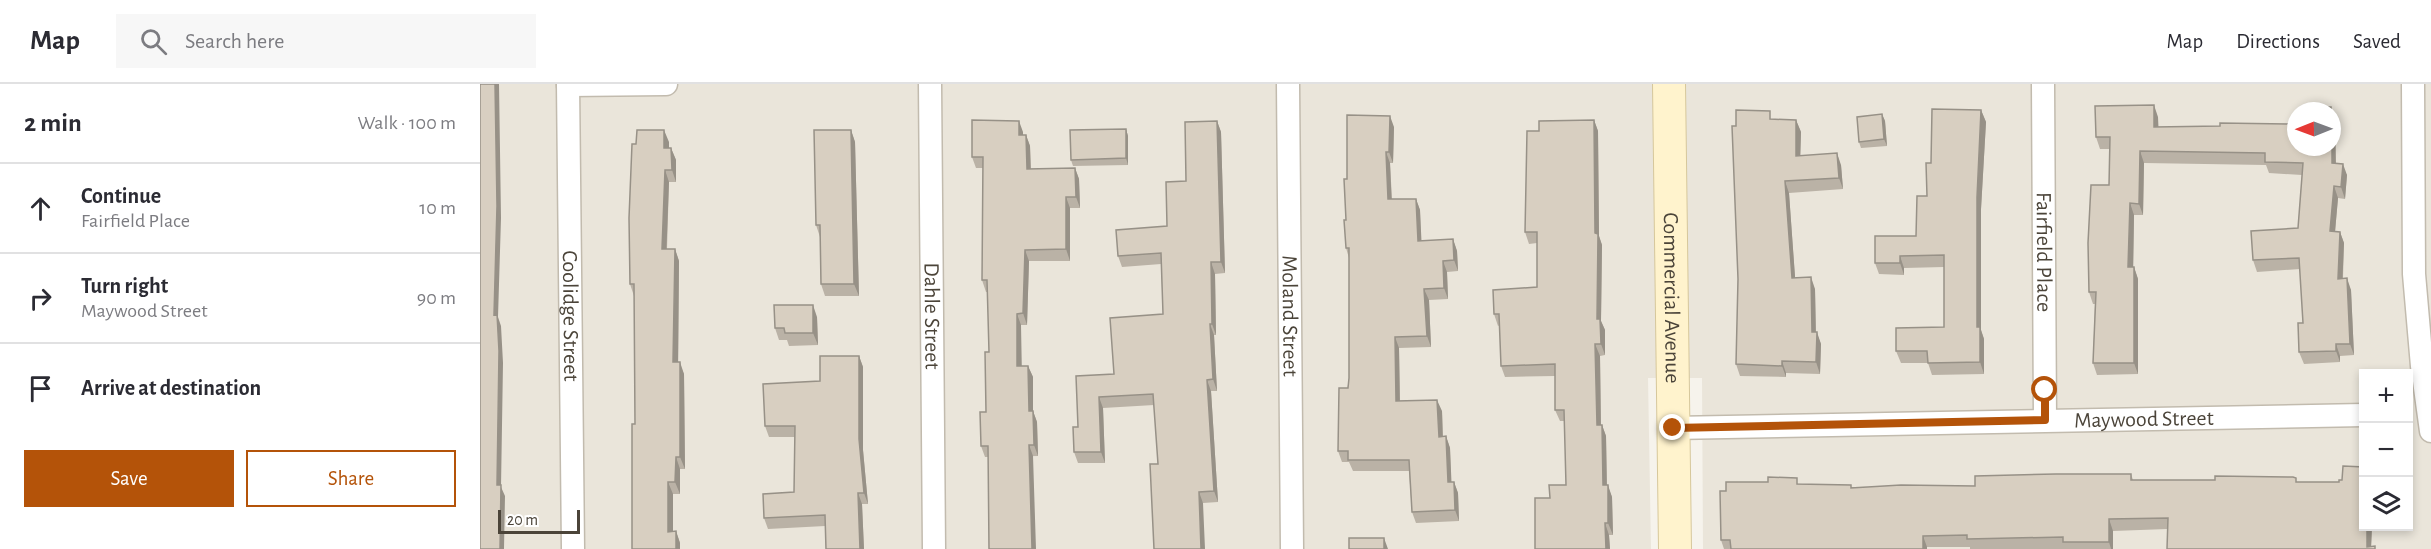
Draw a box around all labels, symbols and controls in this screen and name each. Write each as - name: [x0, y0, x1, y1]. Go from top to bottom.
- search box: [116, 14, 536, 68]
- icon: search: [137, 25, 170, 58]
- text: Map: [30, 27, 80, 55]
- text: Search here: [185, 30, 284, 52]
- text: Map: [2167, 31, 2203, 52]
- text: Directions: [2236, 31, 2320, 52]
- text: Saved: [2353, 31, 2401, 52]
- north arrow: [2287, 102, 2341, 156]
- text: 2 min: [24, 110, 82, 136]
- text: Walk · 100 m: [357, 113, 456, 133]
- text: Continue: [81, 185, 161, 207]
- icon: ahead: [24, 192, 57, 225]
- street label: Fairfield Place: [2033, 192, 2055, 312]
- text: 10 m: [419, 198, 456, 218]
- text: Fairfield Place: [81, 211, 190, 231]
- street label: Commercial Avenue: [1660, 212, 1684, 384]
- street label: Coolidge Street: [559, 250, 582, 382]
- street label: Moland Street: [1278, 255, 1302, 377]
- street label: Dahle Street: [921, 262, 943, 370]
- text: Turn right: [81, 275, 168, 297]
- icon: right: [24, 282, 57, 315]
- text: 90 m: [417, 288, 456, 308]
- text: Maywood Street: [81, 301, 208, 321]
- map controls: [2359, 369, 2413, 531]
- button: +: [2359, 369, 2413, 423]
- icon: arrive: [24, 372, 57, 405]
- route start: [2031, 376, 2057, 402]
- text: Arrive at destination: [81, 377, 261, 399]
- street label: Maywood Street: [2074, 407, 2214, 431]
- route end: [1659, 414, 1685, 440]
- button: −: [2359, 423, 2413, 477]
- button: Save: [24, 450, 234, 507]
- button: Share: [246, 450, 456, 507]
- button: layers: [2359, 477, 2413, 531]
- scale bar: [498, 507, 580, 534]
- text: 20 m: [507, 512, 538, 528]

